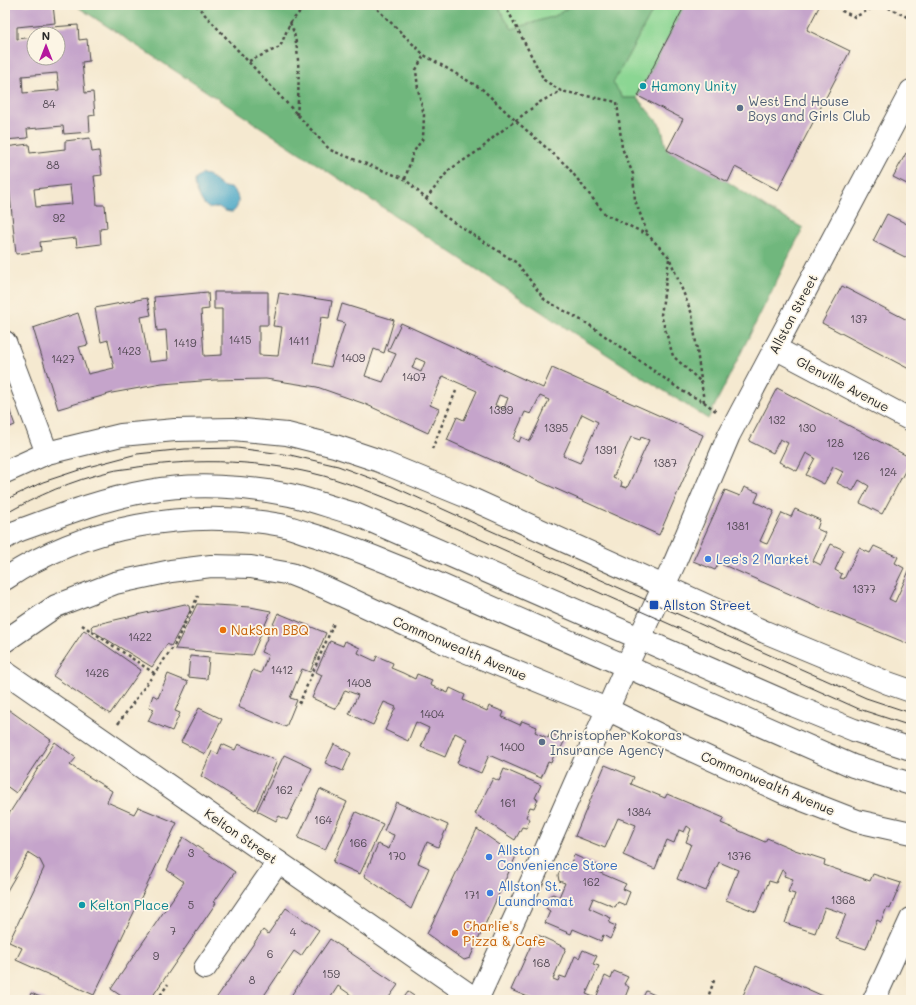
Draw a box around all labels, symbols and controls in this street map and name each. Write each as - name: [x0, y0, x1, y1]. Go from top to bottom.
- north arrow: [26, 26, 66, 66]
- text: N: [42, 28, 50, 43]
- place label: Hamony Unity: [651, 77, 737, 94]
- marker: Hamony Unity: [638, 81, 648, 91]
- place label: West End House Boys and Girls Club: [748, 92, 871, 124]
- house number: 84: [42, 96, 56, 111]
- marker: West End House Boys and Girls Club: [735, 103, 745, 113]
- house number: 88: [46, 157, 60, 172]
- house number: 92: [53, 210, 65, 225]
- street label: Allston Street: [764, 271, 821, 357]
- house number: 137: [850, 311, 868, 326]
- house number: 1415: [229, 332, 251, 347]
- house number: 1411: [288, 333, 310, 348]
- house number: 1419: [174, 335, 197, 350]
- house number: 1423: [117, 343, 142, 358]
- house number: 1409: [341, 350, 366, 365]
- house number: 1427: [51, 351, 75, 366]
- street label: Glenville Avenue: [794, 352, 893, 415]
- house number: 1407: [402, 369, 426, 384]
- house number: 1399: [489, 402, 514, 417]
- house number: 132: [768, 412, 786, 427]
- house number: 1395: [544, 420, 568, 435]
- house number: 130: [798, 420, 816, 435]
- house number: 128: [826, 435, 844, 450]
- house number: 1391: [595, 442, 617, 457]
- house number: 126: [852, 448, 870, 463]
- house number: 1387: [653, 455, 677, 470]
- house number: 124: [879, 464, 897, 479]
- house number: 1381: [727, 518, 749, 533]
- place label: Lee's 2 Market: [716, 550, 810, 567]
- marker: Lee's 2 Market: [703, 554, 713, 564]
- house number: 1377: [852, 581, 876, 596]
- place label: Allston Street: [663, 596, 751, 613]
- marker: Allston Street: [648, 599, 660, 611]
- street label: Commonwealth Avenue: [390, 612, 530, 684]
- place label: NakSan BBQ: [231, 621, 309, 638]
- marker: NakSan BBQ: [218, 625, 228, 635]
- house number: 1422: [128, 629, 152, 644]
- house number: 1412: [271, 662, 293, 677]
- house number: 1426: [85, 665, 109, 680]
- house number: 1408: [347, 675, 372, 690]
- house number: 1404: [420, 706, 445, 721]
- place label: Christopher Kokoras Insurance Agency: [550, 726, 682, 758]
- marker: Christopher Kokoras Insurance Agency: [537, 737, 547, 747]
- house number: 1400: [500, 739, 525, 754]
- street label: Commonwealth Avenue: [698, 747, 838, 819]
- house number: 162: [275, 782, 293, 797]
- house number: 161: [500, 795, 516, 810]
- street label: Kelton Street: [201, 804, 281, 867]
- house number: 1384: [627, 804, 652, 819]
- house number: 164: [314, 812, 333, 827]
- house number: 166: [349, 835, 367, 850]
- place label: Allston Convenience Store: [497, 841, 618, 873]
- house number: 3: [188, 845, 195, 860]
- house number: 170: [388, 848, 406, 863]
- house number: 1376: [727, 848, 751, 863]
- marker: Allston Convenience Store: [484, 852, 494, 862]
- house number: 162: [582, 874, 600, 889]
- place label: Allston St. Laundromat: [498, 877, 574, 909]
- house number: 171: [464, 887, 480, 902]
- marker: Allston St. Laundromat: [485, 888, 495, 898]
- house number: 1368: [831, 892, 856, 907]
- place label: Kelton Place: [90, 896, 169, 913]
- house number: 5: [188, 897, 194, 912]
- marker: Kelton Place: [77, 900, 87, 910]
- place label: Charlie's Pizza & Cafe: [463, 917, 546, 949]
- house number: 7: [170, 923, 176, 938]
- house number: 4: [290, 924, 297, 939]
- marker: Charlie's Pizza & Cafe: [450, 928, 460, 938]
- house number: 6: [267, 946, 273, 961]
- house number: 9: [153, 948, 160, 963]
- house number: 168: [532, 955, 550, 970]
- house number: 159: [322, 966, 340, 981]
- house number: 8: [249, 972, 256, 987]

